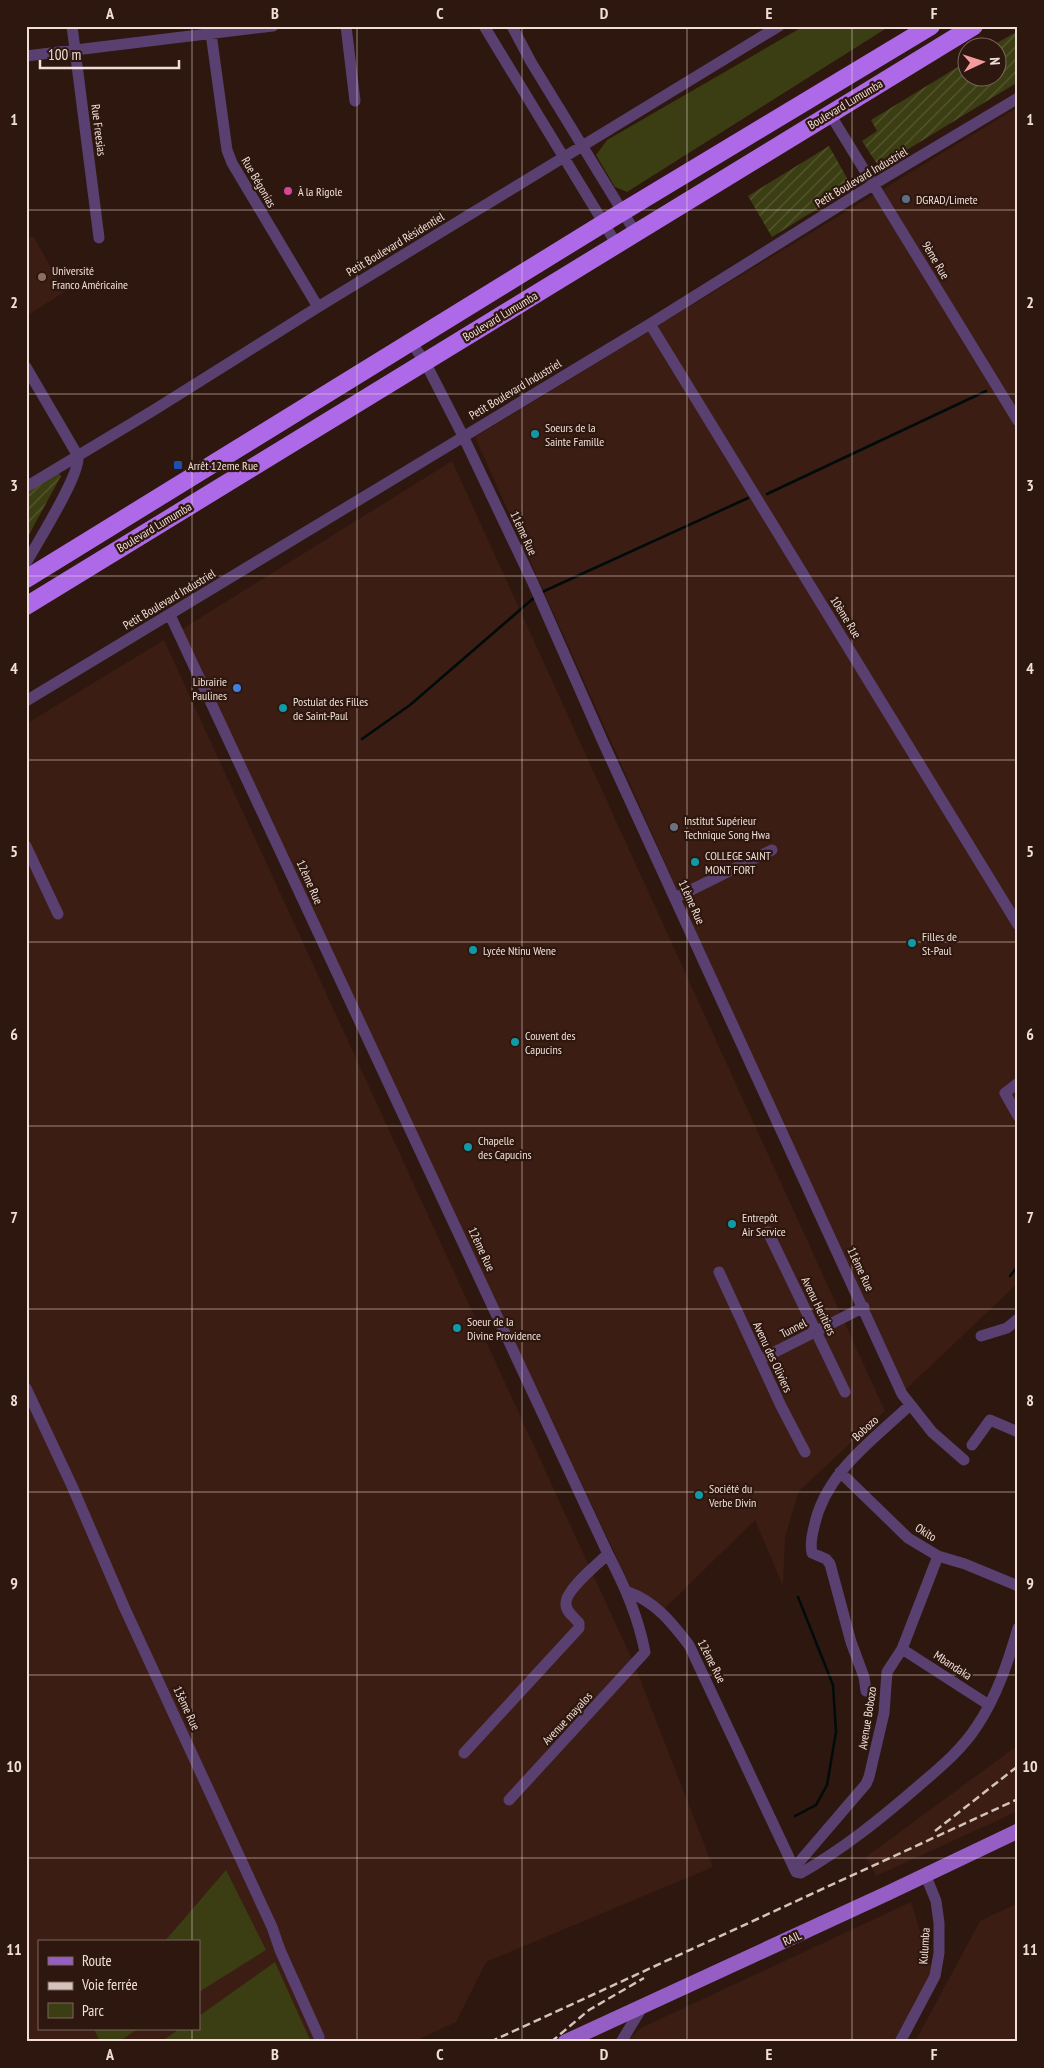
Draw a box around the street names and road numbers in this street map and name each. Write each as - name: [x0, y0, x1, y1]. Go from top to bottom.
- street label: Boulevard Lumumba: [805, 76, 885, 132]
- street label: Rue Freesias: [88, 103, 110, 157]
- street label: Petit Boulevard Industriel: [812, 143, 910, 211]
- street label: Rue Bégonias: [238, 154, 280, 210]
- street label: Petit Boulevard Résidentiel: [343, 209, 447, 279]
- street label: 9ème Rue: [919, 238, 953, 282]
- street label: Boulevard Lumumba: [460, 288, 540, 344]
- street label: Petit Boulevard Industriel: [466, 355, 564, 423]
- street label: Boulevard Lumumba: [114, 499, 194, 555]
- street label: 11ème Rue: [507, 509, 541, 558]
- street label: Petit Boulevard Industriel: [120, 565, 218, 633]
- street label: 10ème Rue: [827, 593, 865, 641]
- street label: 12ème Rue: [294, 857, 326, 907]
- street label: 11ème Rue: [676, 877, 708, 927]
- street label: 12ème Rue: [465, 1225, 499, 1274]
- street label: 11ème Rue: [844, 1245, 878, 1294]
- street label: Avenu Heritiers: [798, 1274, 840, 1338]
- street label: Tunnel: [777, 1315, 809, 1341]
- street label: Avenu des Oliviers: [750, 1319, 796, 1395]
- street label: Bobozo: [849, 1412, 881, 1444]
- street label: Okito: [913, 1520, 939, 1544]
- street label: 12ème Rue: [695, 1637, 729, 1685]
- street label: Mbandaka: [931, 1647, 975, 1683]
- street label: 13ème Rue: [170, 1684, 204, 1733]
- street label: Avenue Bobozo: [855, 1686, 879, 1750]
- street label: Avenue mayalos: [539, 1688, 595, 1748]
- street label: RAIL: [780, 1927, 804, 1949]
- street label: Kulumba: [915, 1927, 933, 1965]

